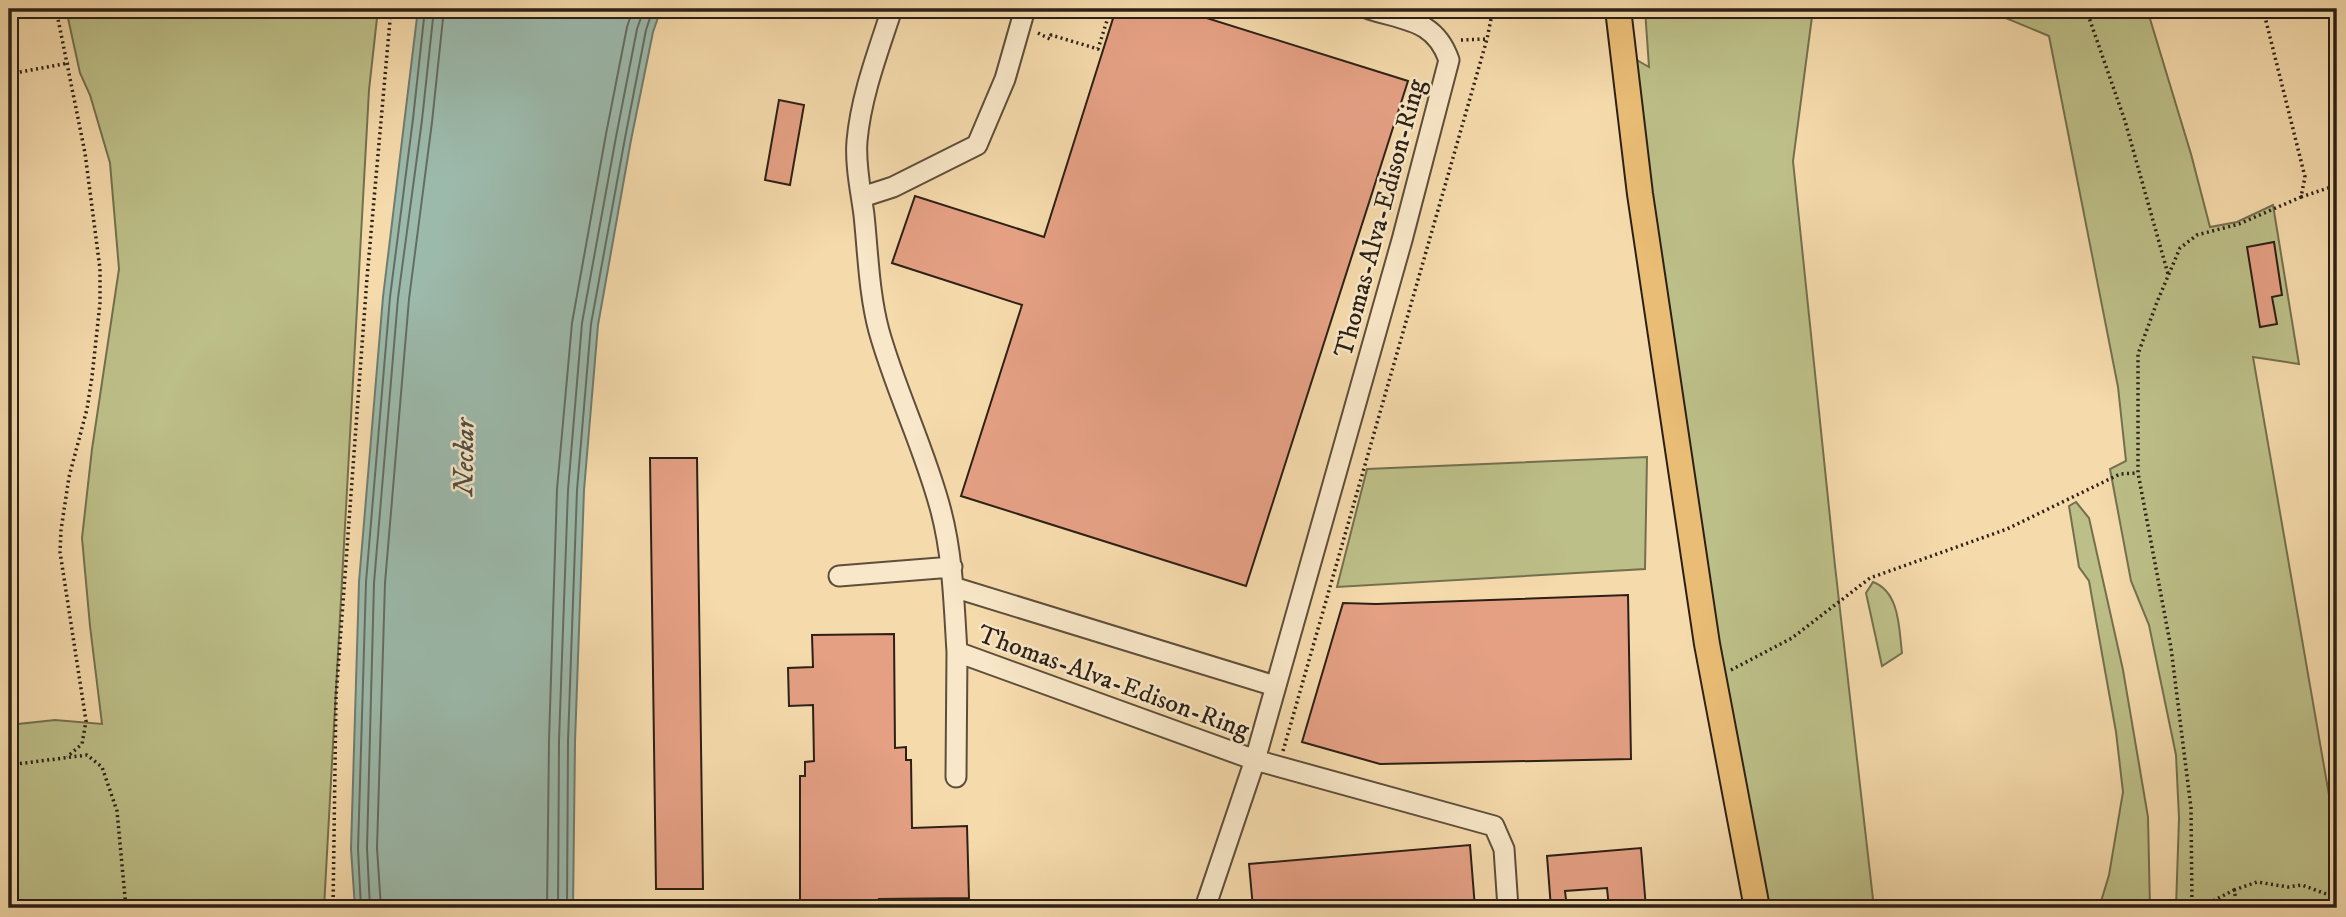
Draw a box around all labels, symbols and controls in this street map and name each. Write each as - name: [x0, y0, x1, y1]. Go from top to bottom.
- street label: Thomas-Alva-Edison-Ring: [1327, 75, 1434, 361]
- water label: Neckar: [446, 416, 483, 498]
- street label: Thomas-Alva-Edison-Ring: [973, 618, 1254, 747]

